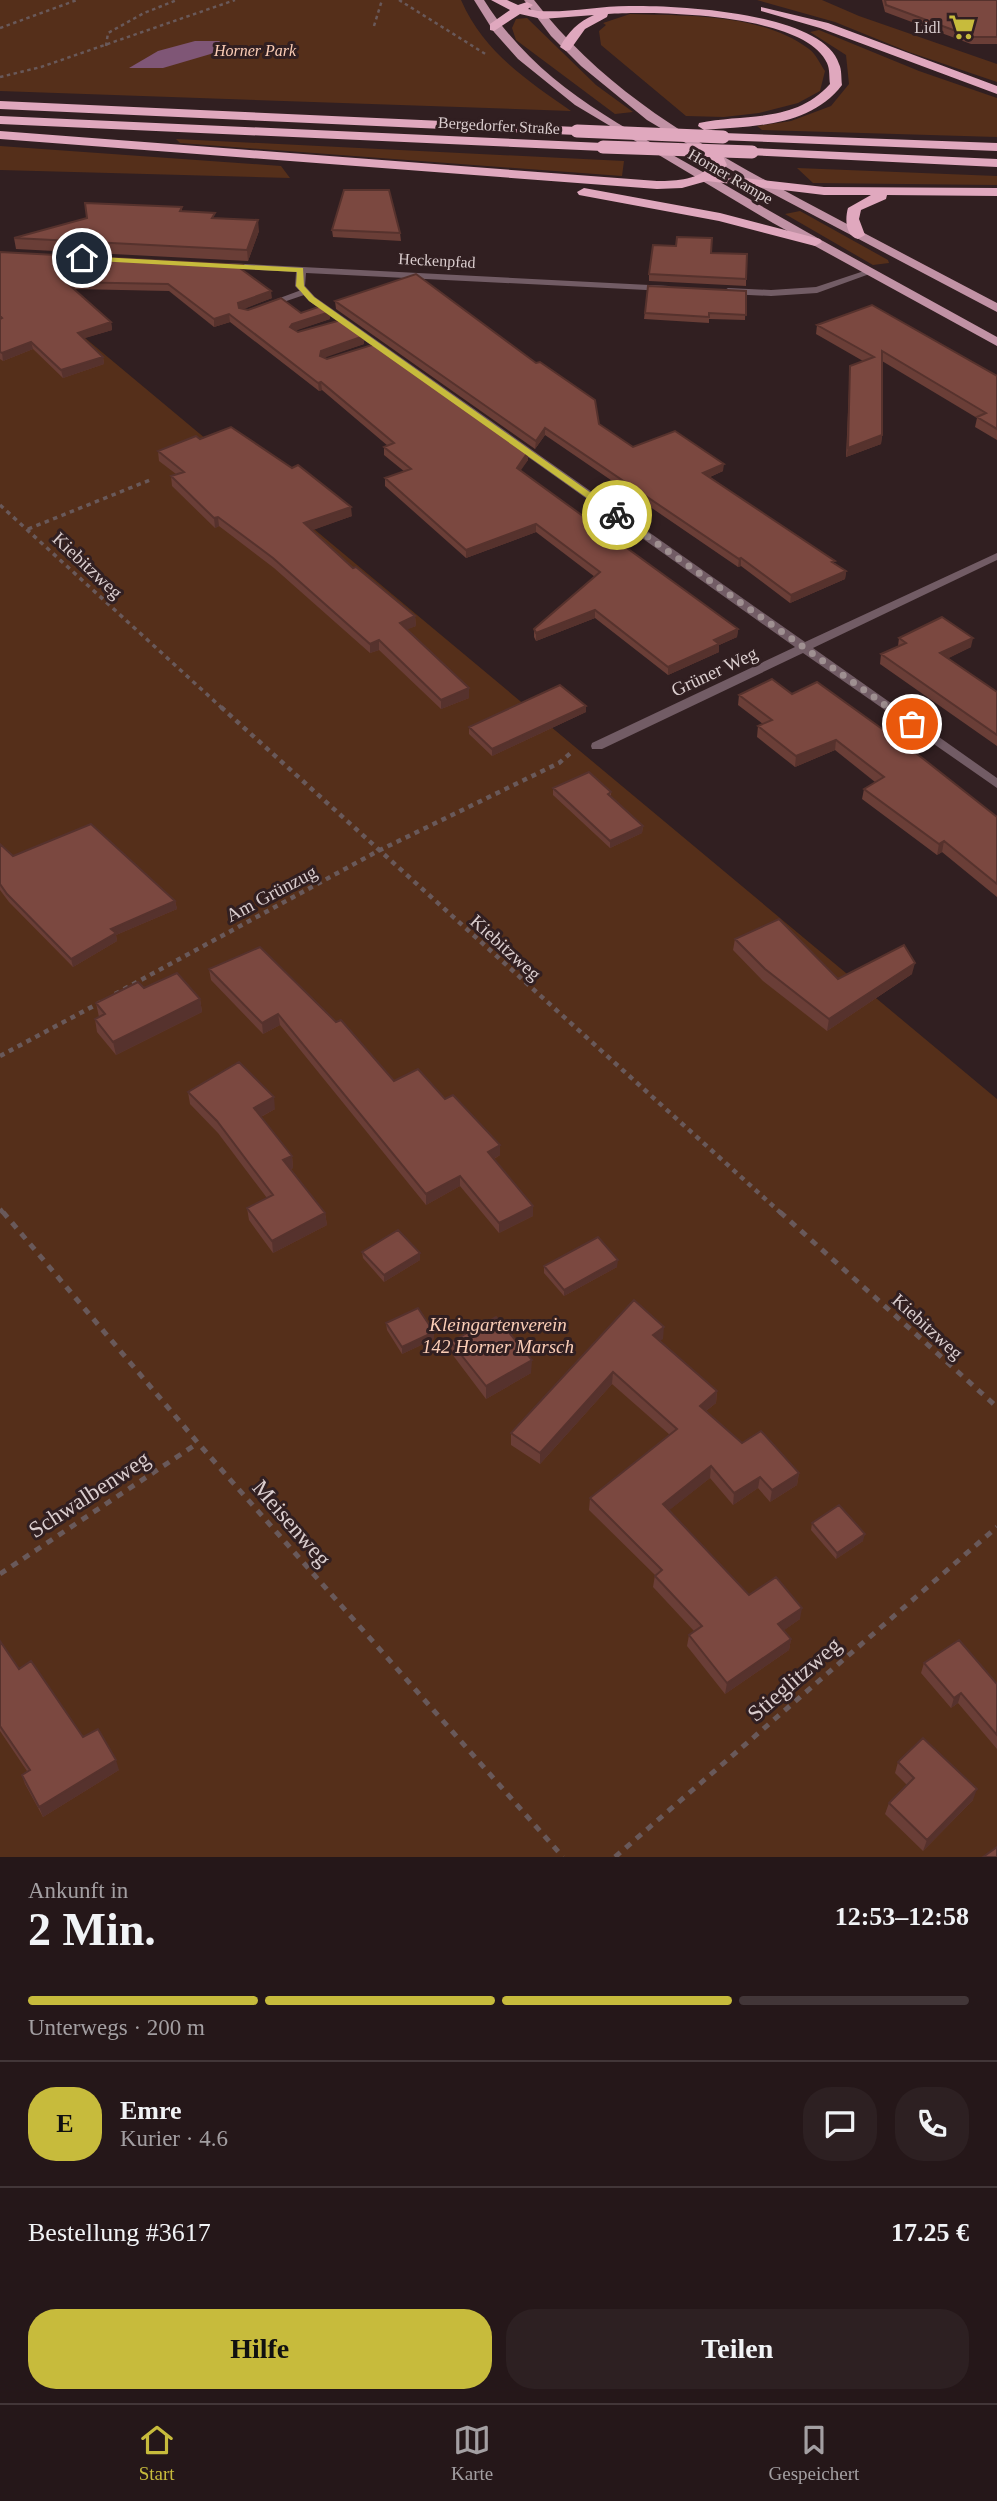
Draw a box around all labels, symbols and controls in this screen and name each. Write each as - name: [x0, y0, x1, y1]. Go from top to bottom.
- supermarket icon: Lidl: [947, 12, 977, 42]
- place label: Lidl: [914, 19, 942, 36]
- park label: Horner Park: [213, 42, 297, 59]
- street label: Bergedorfer Straße: [438, 114, 560, 138]
- street label: Horner Rampe: [685, 145, 776, 208]
- pin: [52, 228, 112, 288]
- icon: home: [63, 239, 101, 277]
- street label: Heckenpfad: [398, 250, 476, 272]
- courier: [582, 480, 652, 550]
- icon: bike: [598, 496, 636, 534]
- street label: Kiebitzweg: [48, 528, 127, 603]
- street label: Grüner Weg: [668, 642, 761, 701]
- pin: [882, 694, 942, 754]
- icon: bag: [893, 705, 931, 743]
- street label: Am Grünzug: [222, 861, 321, 926]
- street label: Kiebitzweg: [466, 910, 546, 985]
- street label: Kiebitzweg: [888, 1289, 968, 1364]
- park label: Kleingartenverein 142 Horner Marsch: [422, 1314, 574, 1357]
- street label: Schwalbenweg: [24, 1446, 155, 1543]
- street label: Meisenweg: [247, 1475, 336, 1572]
- street label: Stieglitzweg: [743, 1632, 846, 1727]
- text: Ankunft in: [28, 1878, 128, 1903]
- text: 12:53–12:58: [835, 1902, 969, 1931]
- text: 2 Min.: [28, 1904, 156, 1955]
- text: Unterwegs · 200 m: [28, 2015, 205, 2040]
- button: chat: [803, 2087, 877, 2161]
- button: phone: [895, 2087, 969, 2161]
- text: Emre: [120, 2096, 182, 2125]
- text: E: [56, 2109, 74, 2138]
- text: Kurier · 4.6: [120, 2126, 228, 2151]
- text: Bestellung #3617: [28, 2218, 211, 2247]
- text: 17.25 €: [891, 2218, 969, 2247]
- button: Hilfe: [28, 2309, 492, 2389]
- button: Teilen: [506, 2309, 969, 2389]
- tab: Start: [138, 2421, 176, 2485]
- tab: Karte: [451, 2421, 493, 2485]
- tab: Gespeichert: [769, 2421, 859, 2485]

